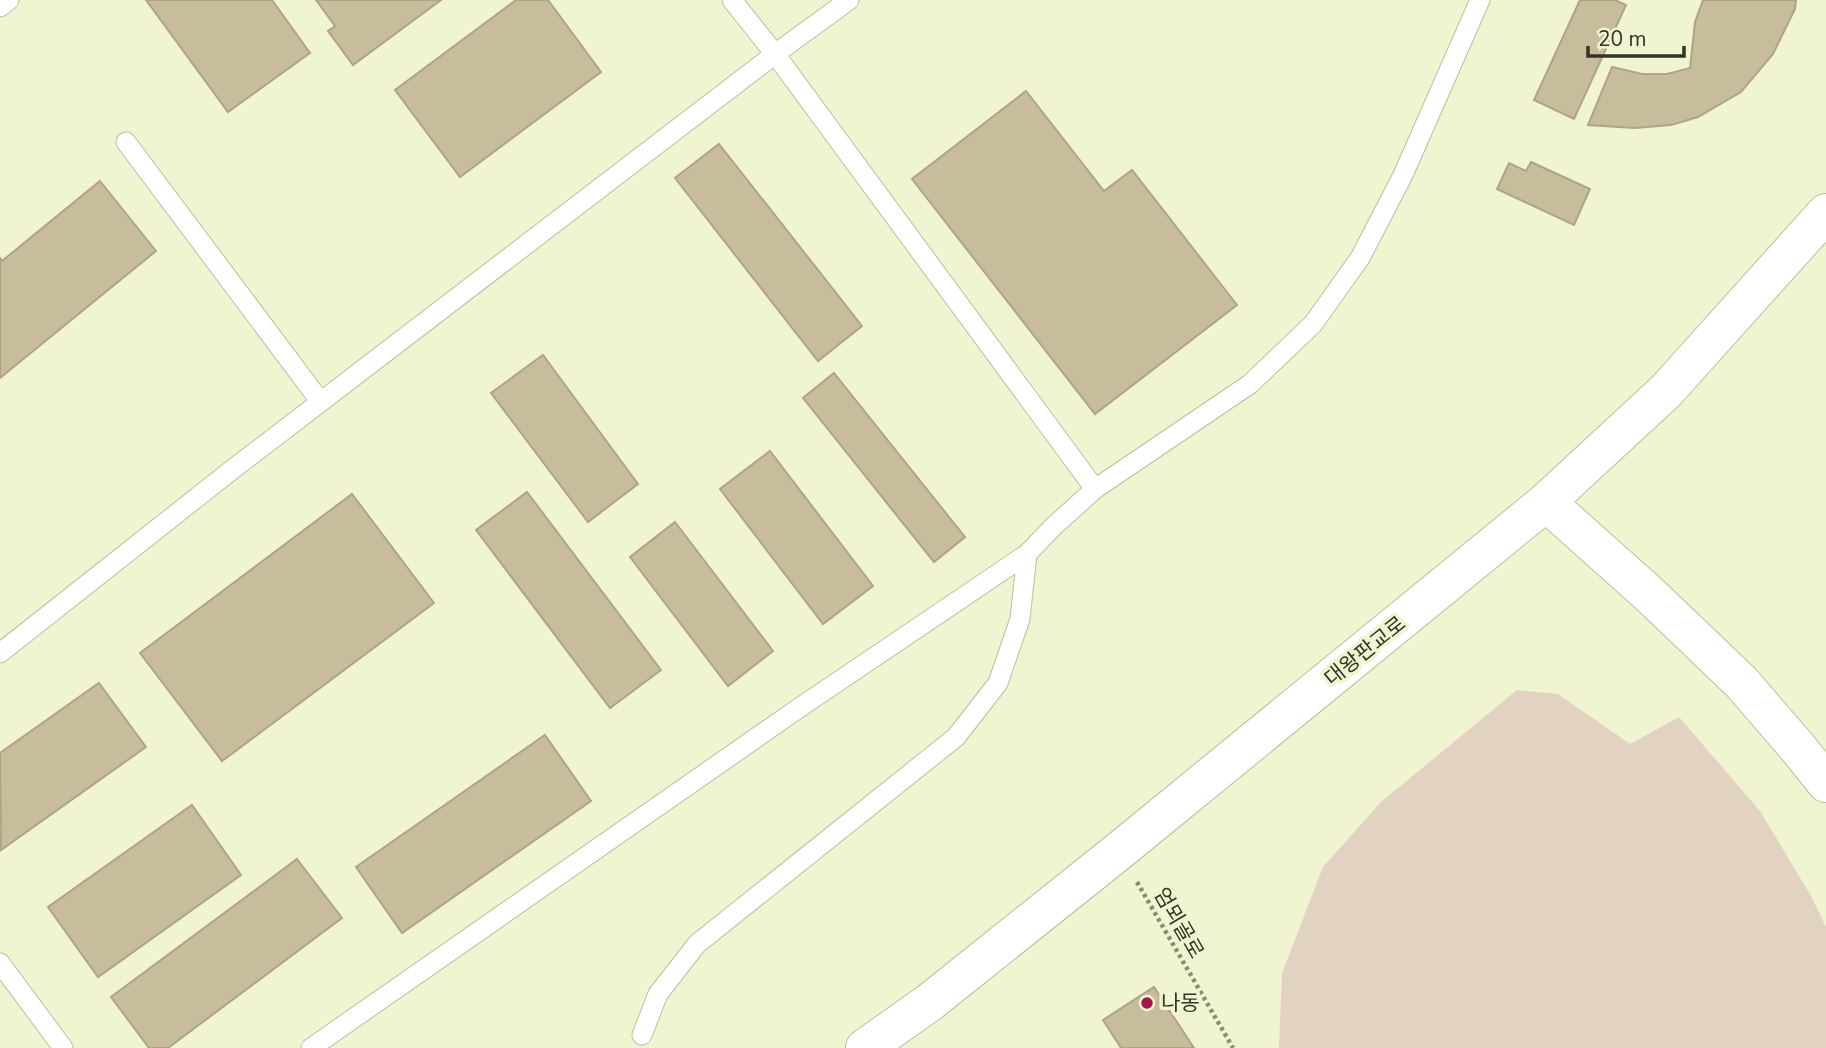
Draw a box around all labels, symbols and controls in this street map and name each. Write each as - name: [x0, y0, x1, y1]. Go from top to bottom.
- scale bar: [1588, 14, 1684, 58]
- text: 20 m: [1598, 25, 1647, 53]
- street label: 대왕판교로: [1319, 610, 1411, 692]
- street label: 엄뫼골로: [1148, 883, 1210, 963]
- place label: 나동: [1161, 989, 1200, 1017]
- marker: 나동: [1139, 995, 1155, 1011]

